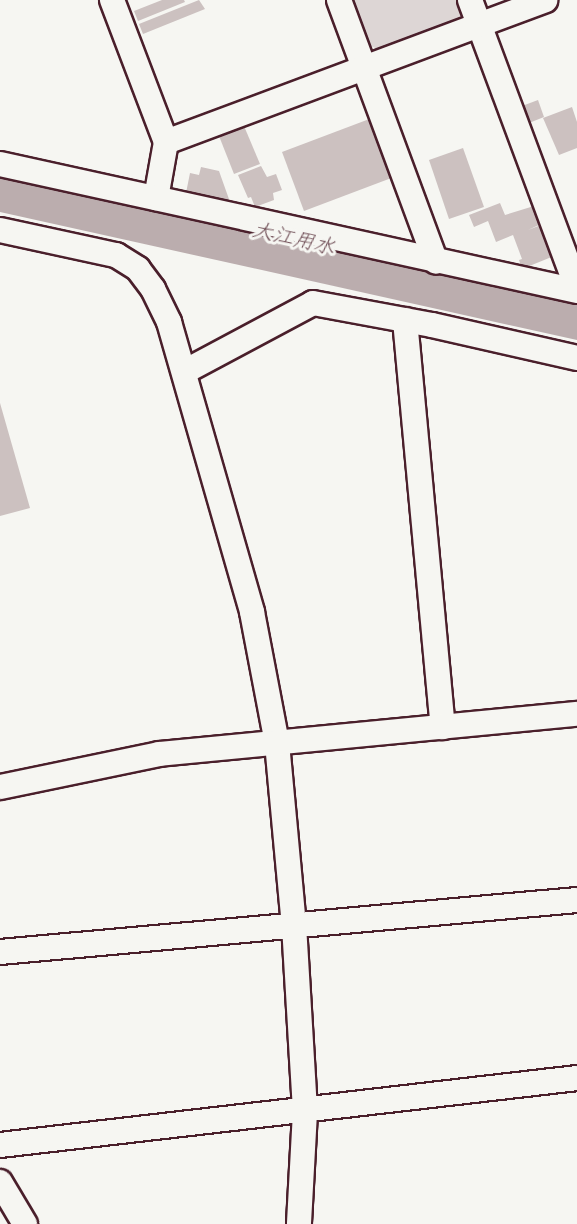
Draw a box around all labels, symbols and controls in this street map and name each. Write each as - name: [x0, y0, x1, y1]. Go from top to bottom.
- water label: 大江用水: [249, 219, 337, 263]

